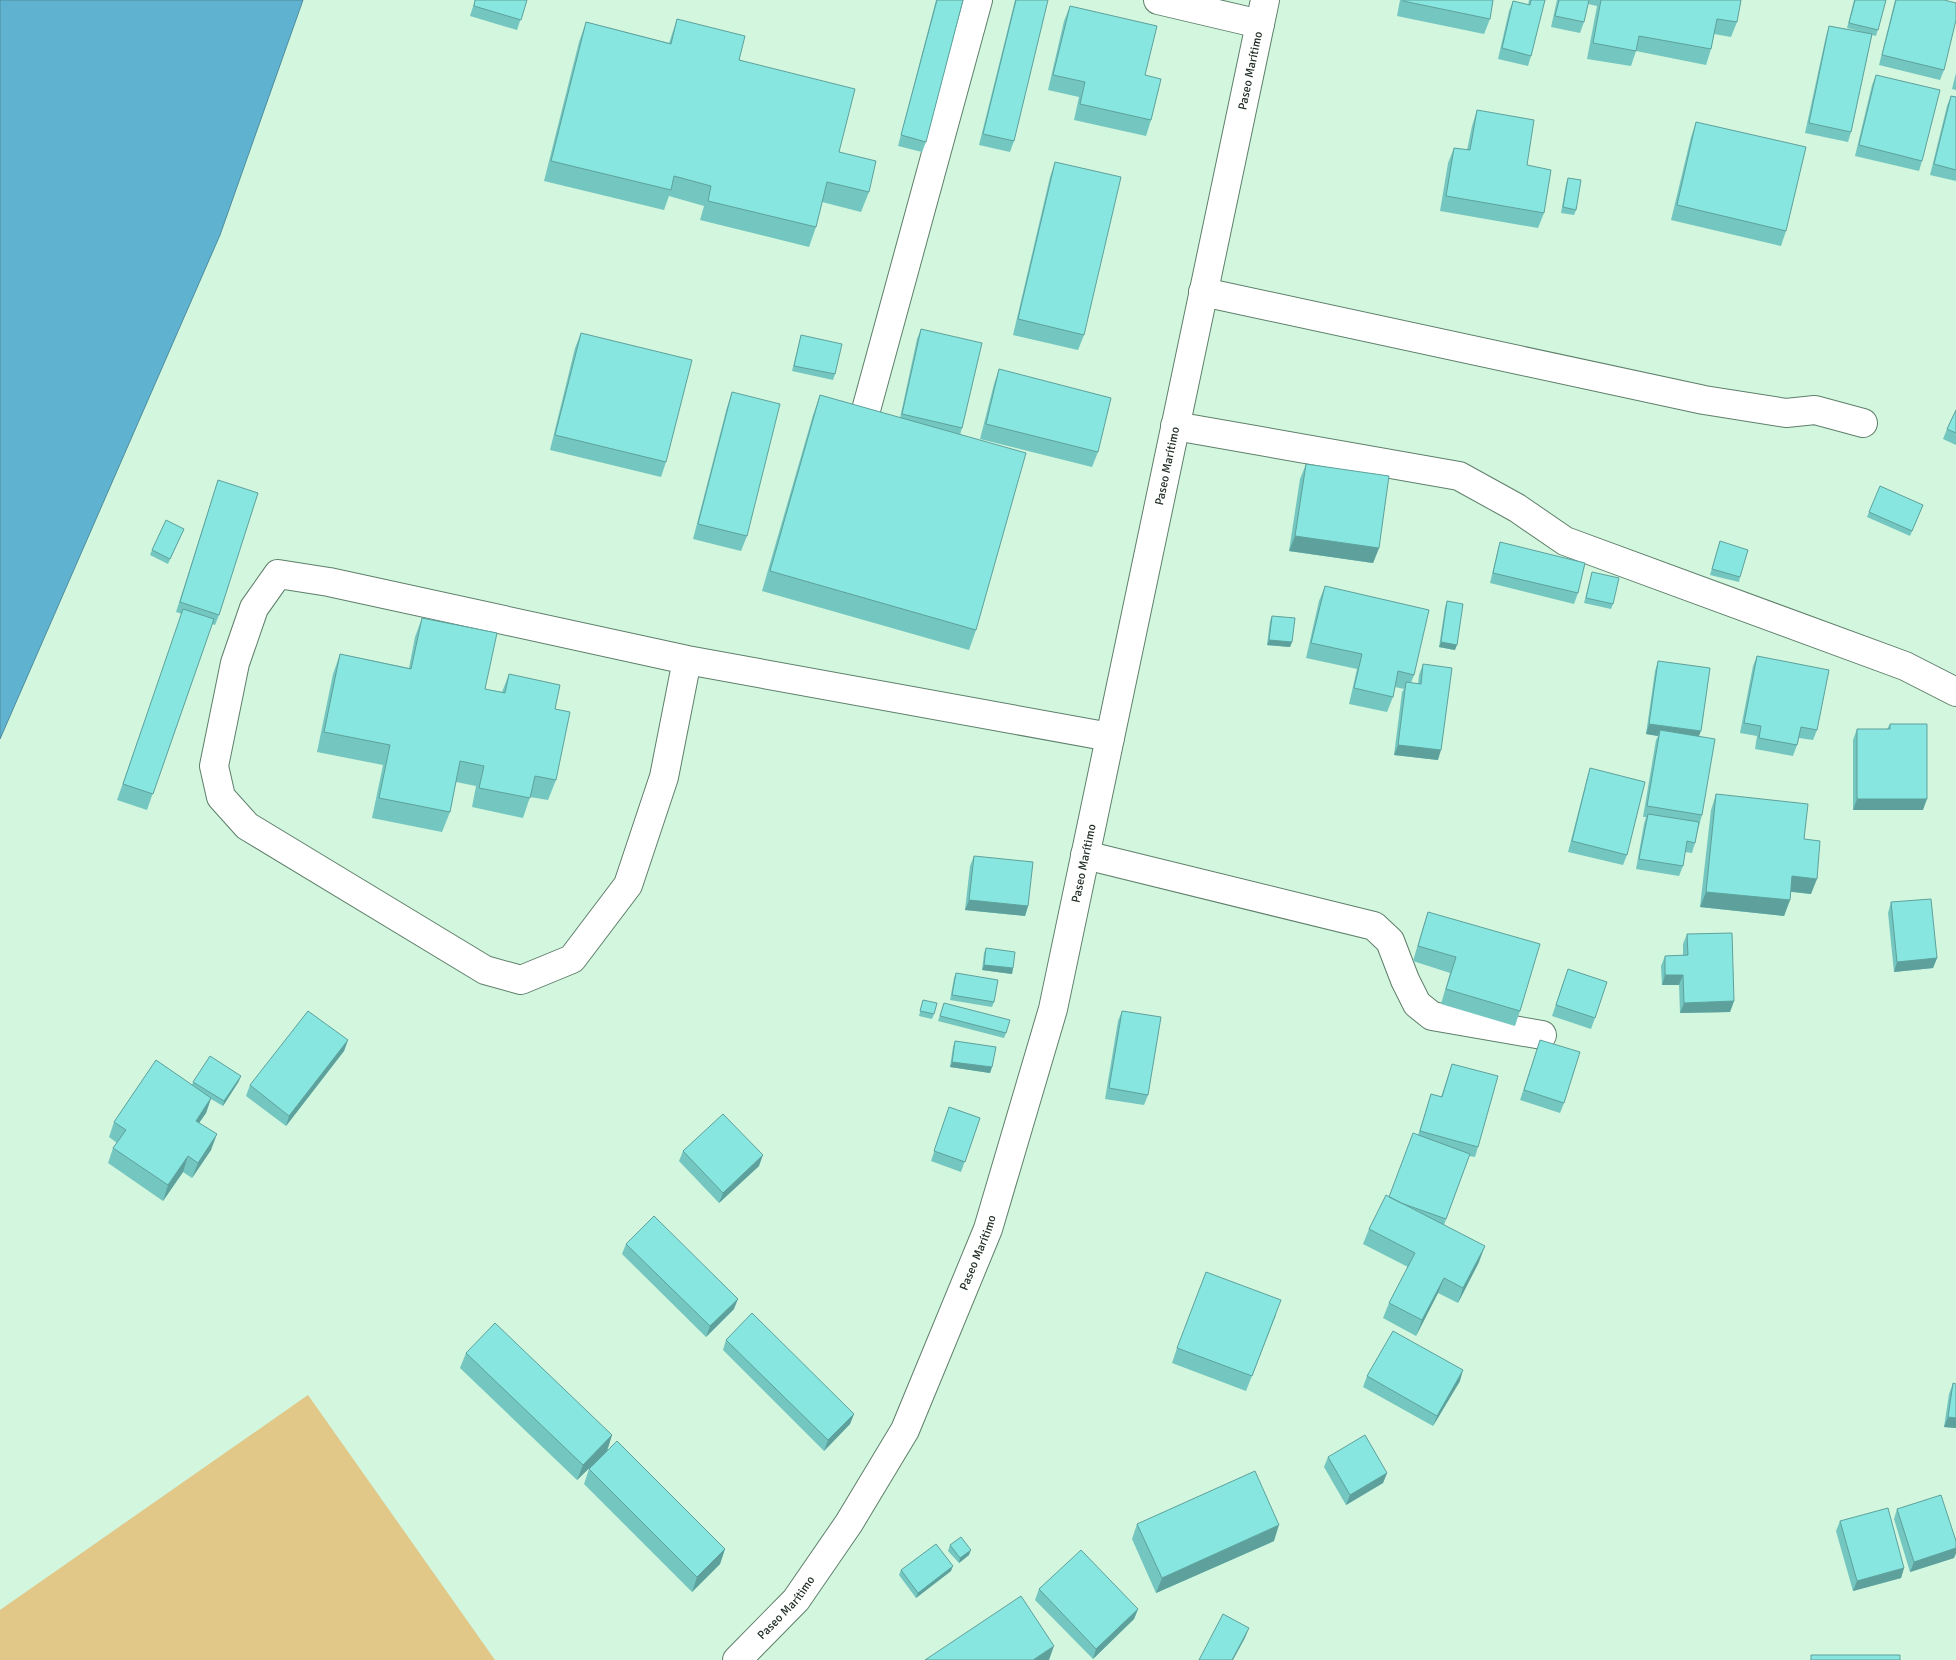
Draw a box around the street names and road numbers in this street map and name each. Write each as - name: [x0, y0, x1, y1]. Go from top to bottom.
- street label: Paseo Marítimo: [1235, 30, 1266, 111]
- street label: Paseo Marítimo: [1152, 425, 1183, 507]
- street label: Paseo Marítimo: [1069, 823, 1100, 904]
- street label: Paseo Marítimo: [957, 1213, 1000, 1293]
- street label: Paseo Marítimo: [755, 1573, 818, 1643]

